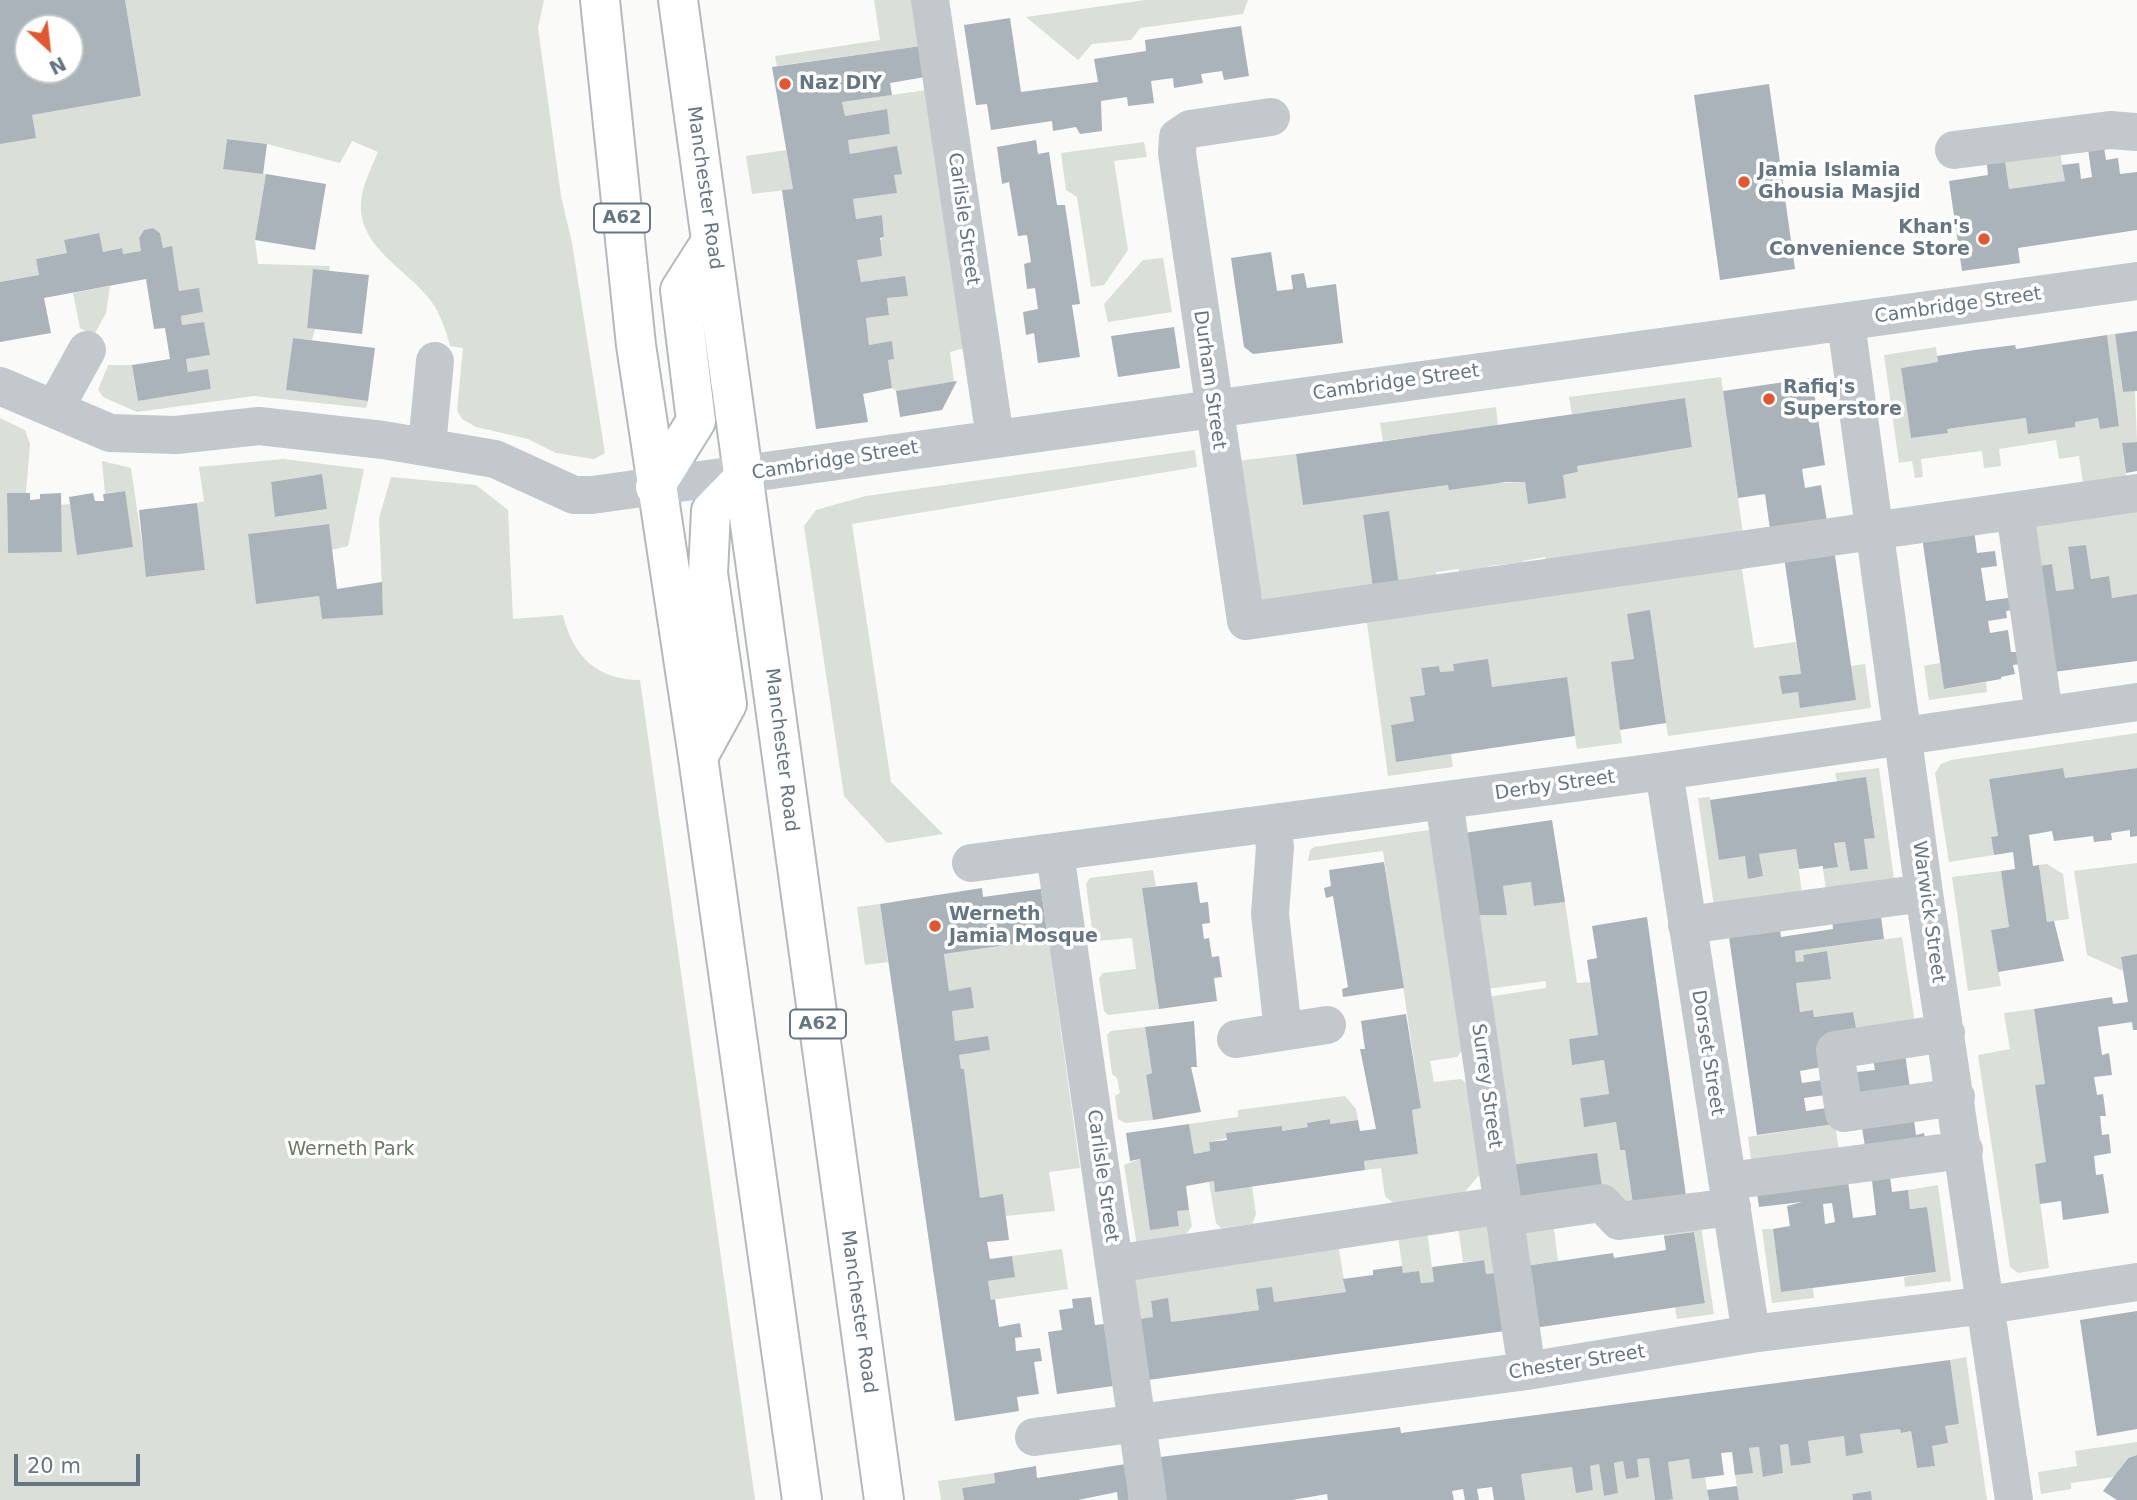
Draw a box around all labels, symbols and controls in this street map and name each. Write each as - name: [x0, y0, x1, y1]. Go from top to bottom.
- north arrow: [14, 14, 84, 84]
- text: N: [46, 53, 70, 79]
- place label: Naz DIY: [799, 73, 882, 95]
- marker: Naz DIY: [777, 76, 793, 92]
- street label: Manchester Road: [681, 105, 727, 271]
- street label: Carlisle Street: [942, 151, 984, 287]
- place label: Jamia Islamia Ghousia Masjid: [1758, 160, 1921, 204]
- marker: Jamia Islamia Ghousia Masjid: [1736, 174, 1752, 190]
- road number: A62: [594, 204, 650, 232]
- place label: Khan's Convenience Store: [1769, 217, 1970, 261]
- marker: Khan's Convenience Store: [1976, 231, 1992, 247]
- street label: Cambridge Street: [1873, 283, 2043, 329]
- street label: Durham Street: [1188, 309, 1230, 451]
- street label: Cambridge Street: [1311, 360, 1481, 406]
- place label: Rafiq's Superstore: [1783, 377, 1902, 421]
- marker: Rafiq's Superstore: [1761, 391, 1777, 407]
- street label: Cambridge Street: [750, 437, 920, 485]
- street label: Manchester Road: [760, 667, 802, 833]
- street label: Derby Street: [1493, 766, 1617, 806]
- street label: Warwick Street: [1907, 840, 1949, 984]
- place label: Werneth Jamia Mosque: [949, 904, 1098, 948]
- marker: Werneth Jamia Mosque: [927, 918, 943, 934]
- street label: Dorset Street: [1686, 989, 1728, 1117]
- road number: A62: [790, 1009, 846, 1038]
- street label: Surrey Street: [1466, 1022, 1506, 1150]
- street label: Carlisle Street: [1081, 1108, 1123, 1244]
- park label: Werneth Park: [287, 1139, 415, 1161]
- street label: Manchester Road: [835, 1229, 881, 1395]
- street label: Chester Street: [1507, 1341, 1647, 1385]
- scale bar: [18, 1440, 144, 1484]
- text: 20 m: [27, 1454, 81, 1478]

